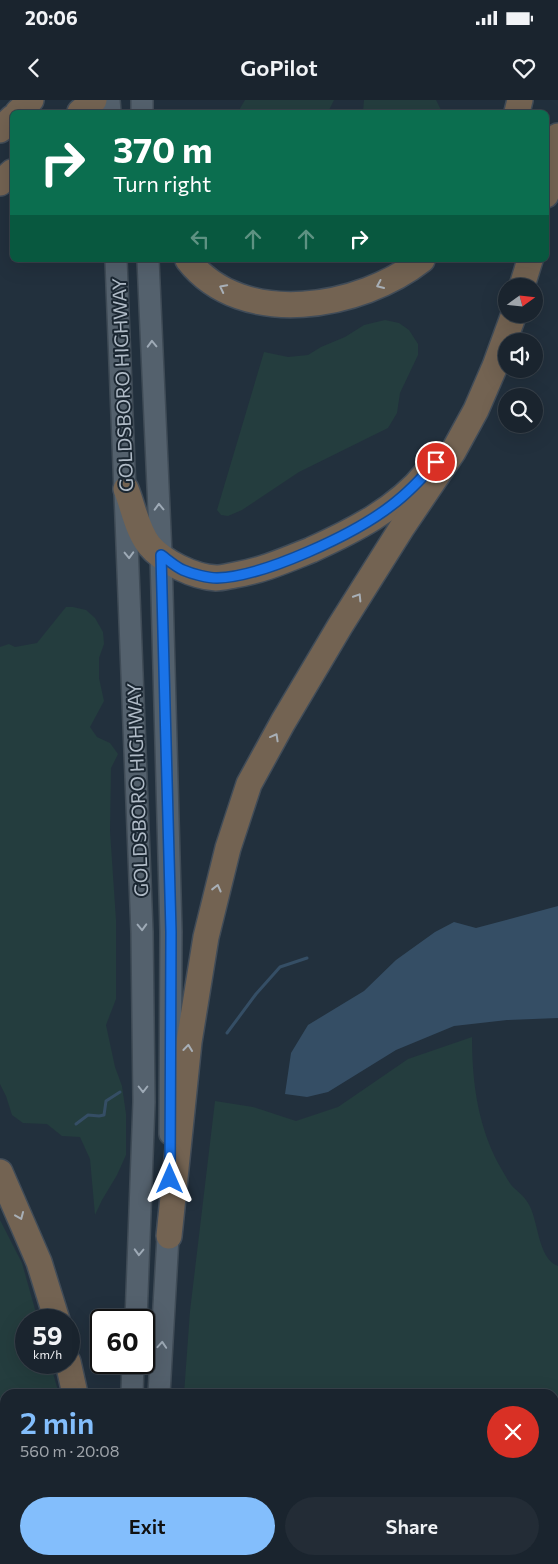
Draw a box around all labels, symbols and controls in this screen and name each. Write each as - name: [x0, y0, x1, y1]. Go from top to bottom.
- text: 20:06: [25, 6, 78, 29]
- icon: back: [20, 54, 48, 82]
- text: GoPilot: [240, 54, 318, 81]
- icon: heart: [510, 54, 538, 82]
- text: 370 m: [113, 127, 213, 170]
- icon: right: [30, 130, 95, 195]
- text: Turn right: [113, 170, 211, 197]
- icon: left: [186, 225, 214, 253]
- icon: ahead: [239, 225, 267, 253]
- icon: ahead: [292, 225, 320, 253]
- icon: right: [345, 225, 373, 253]
- street label: GOLDSBORO HIGHWAY: [107, 277, 137, 493]
- one-way arrow: [376, 278, 385, 289]
- north arrow: [498, 278, 542, 322]
- map controls: [498, 278, 543, 433]
- one-way arrow: [219, 284, 228, 295]
- button: sound: [498, 333, 543, 378]
- one-way arrow: [147, 340, 157, 348]
- button: search: [498, 388, 543, 433]
- pin: [415, 441, 457, 483]
- icon: arrive: [422, 448, 450, 476]
- one-way arrow: [154, 502, 164, 510]
- one-way arrow: [123, 551, 134, 559]
- one-way arrow: [352, 594, 361, 603]
- street label: GOLDSBORO HIGHWAY: [122, 682, 152, 898]
- one-way arrow: [268, 733, 278, 742]
- one-way arrow: [211, 884, 222, 893]
- one-way arrow: [137, 924, 147, 931]
- one-way arrow: [182, 1044, 193, 1052]
- one-way arrow: [138, 1086, 148, 1094]
- position arrow: [143, 1152, 195, 1204]
- one-way arrow: [13, 1211, 24, 1220]
- one-way arrow: [134, 1248, 145, 1256]
- speed limit sign: 60: [90, 1309, 155, 1374]
- text: 59: [32, 1320, 63, 1350]
- one-way arrow: [157, 1341, 168, 1349]
- text: km/h: [33, 1347, 62, 1361]
- text: 2 min: [20, 1403, 94, 1440]
- button: close: [487, 1406, 539, 1458]
- text: 560 m · 20:08: [20, 1441, 119, 1460]
- button: Exit: [20, 1497, 275, 1555]
- button: Share: [285, 1497, 539, 1555]

